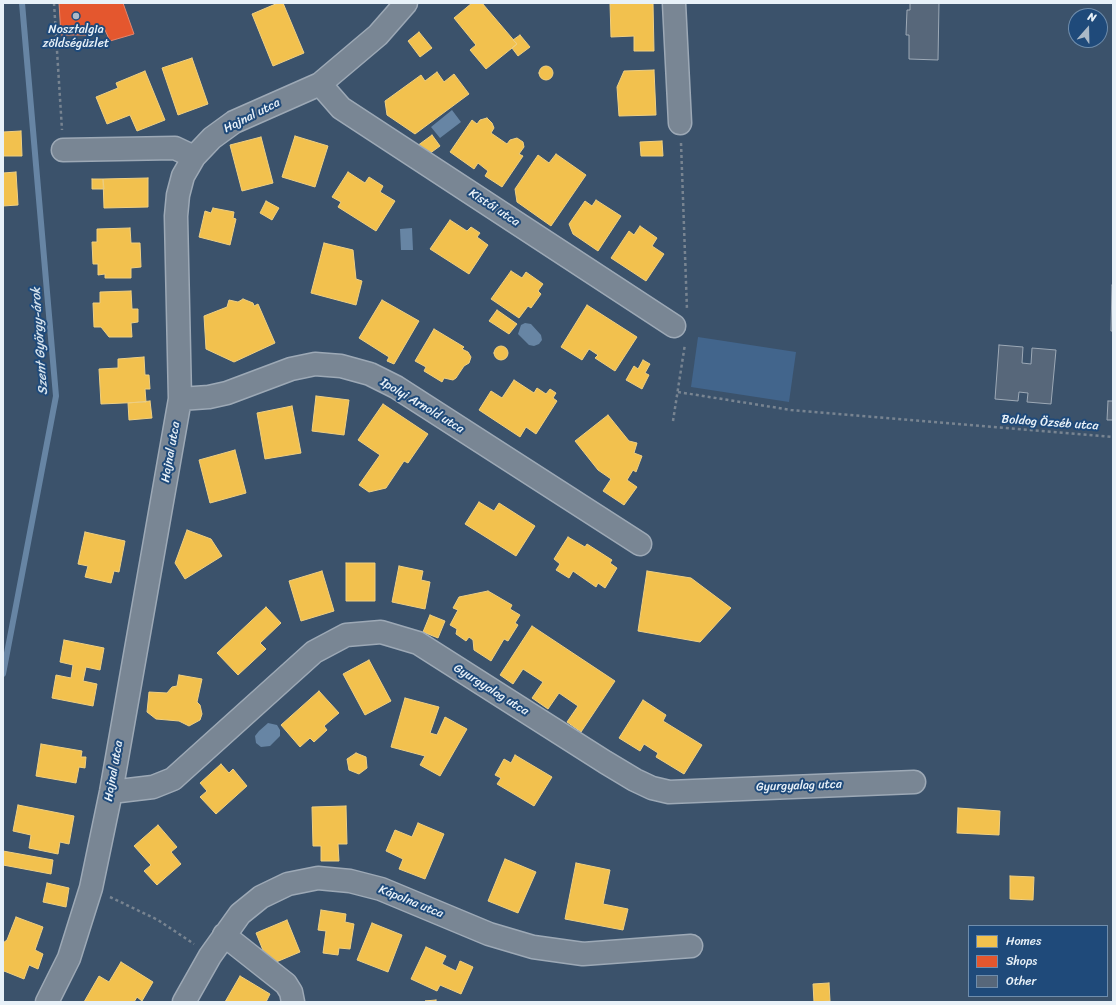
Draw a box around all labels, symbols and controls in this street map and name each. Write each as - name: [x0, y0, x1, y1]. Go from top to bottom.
- text: N: [1085, 7, 1099, 27]
- north arrow: [1068, 8, 1108, 48]
- marker: Nosztalgia zöldségüzlet: [71, 11, 81, 21]
- place label: Nosztalgia zöldségüzlet: [43, 23, 109, 51]
- street label: Hajnal utca: [221, 96, 283, 136]
- street label: Kistói utca: [466, 186, 522, 230]
- water label: Szent György-árok: [28, 287, 52, 395]
- street label: Ipolyi Arnold utca: [378, 375, 466, 437]
- street label: Boldog Özséb utca: [1001, 412, 1099, 434]
- street label: Hajnal utca: [159, 421, 183, 483]
- street label: Gyurgyalag utca: [451, 661, 531, 719]
- street label: Hajnal utca: [102, 740, 126, 802]
- street label: Gyurgyalag utca: [756, 777, 842, 795]
- street label: Kápolna utca: [377, 882, 445, 922]
- legend: [968, 925, 1108, 997]
- text: Homes: [1006, 930, 1042, 952]
- text: Shops: [1006, 950, 1037, 972]
- text: Other: [1006, 970, 1036, 992]

